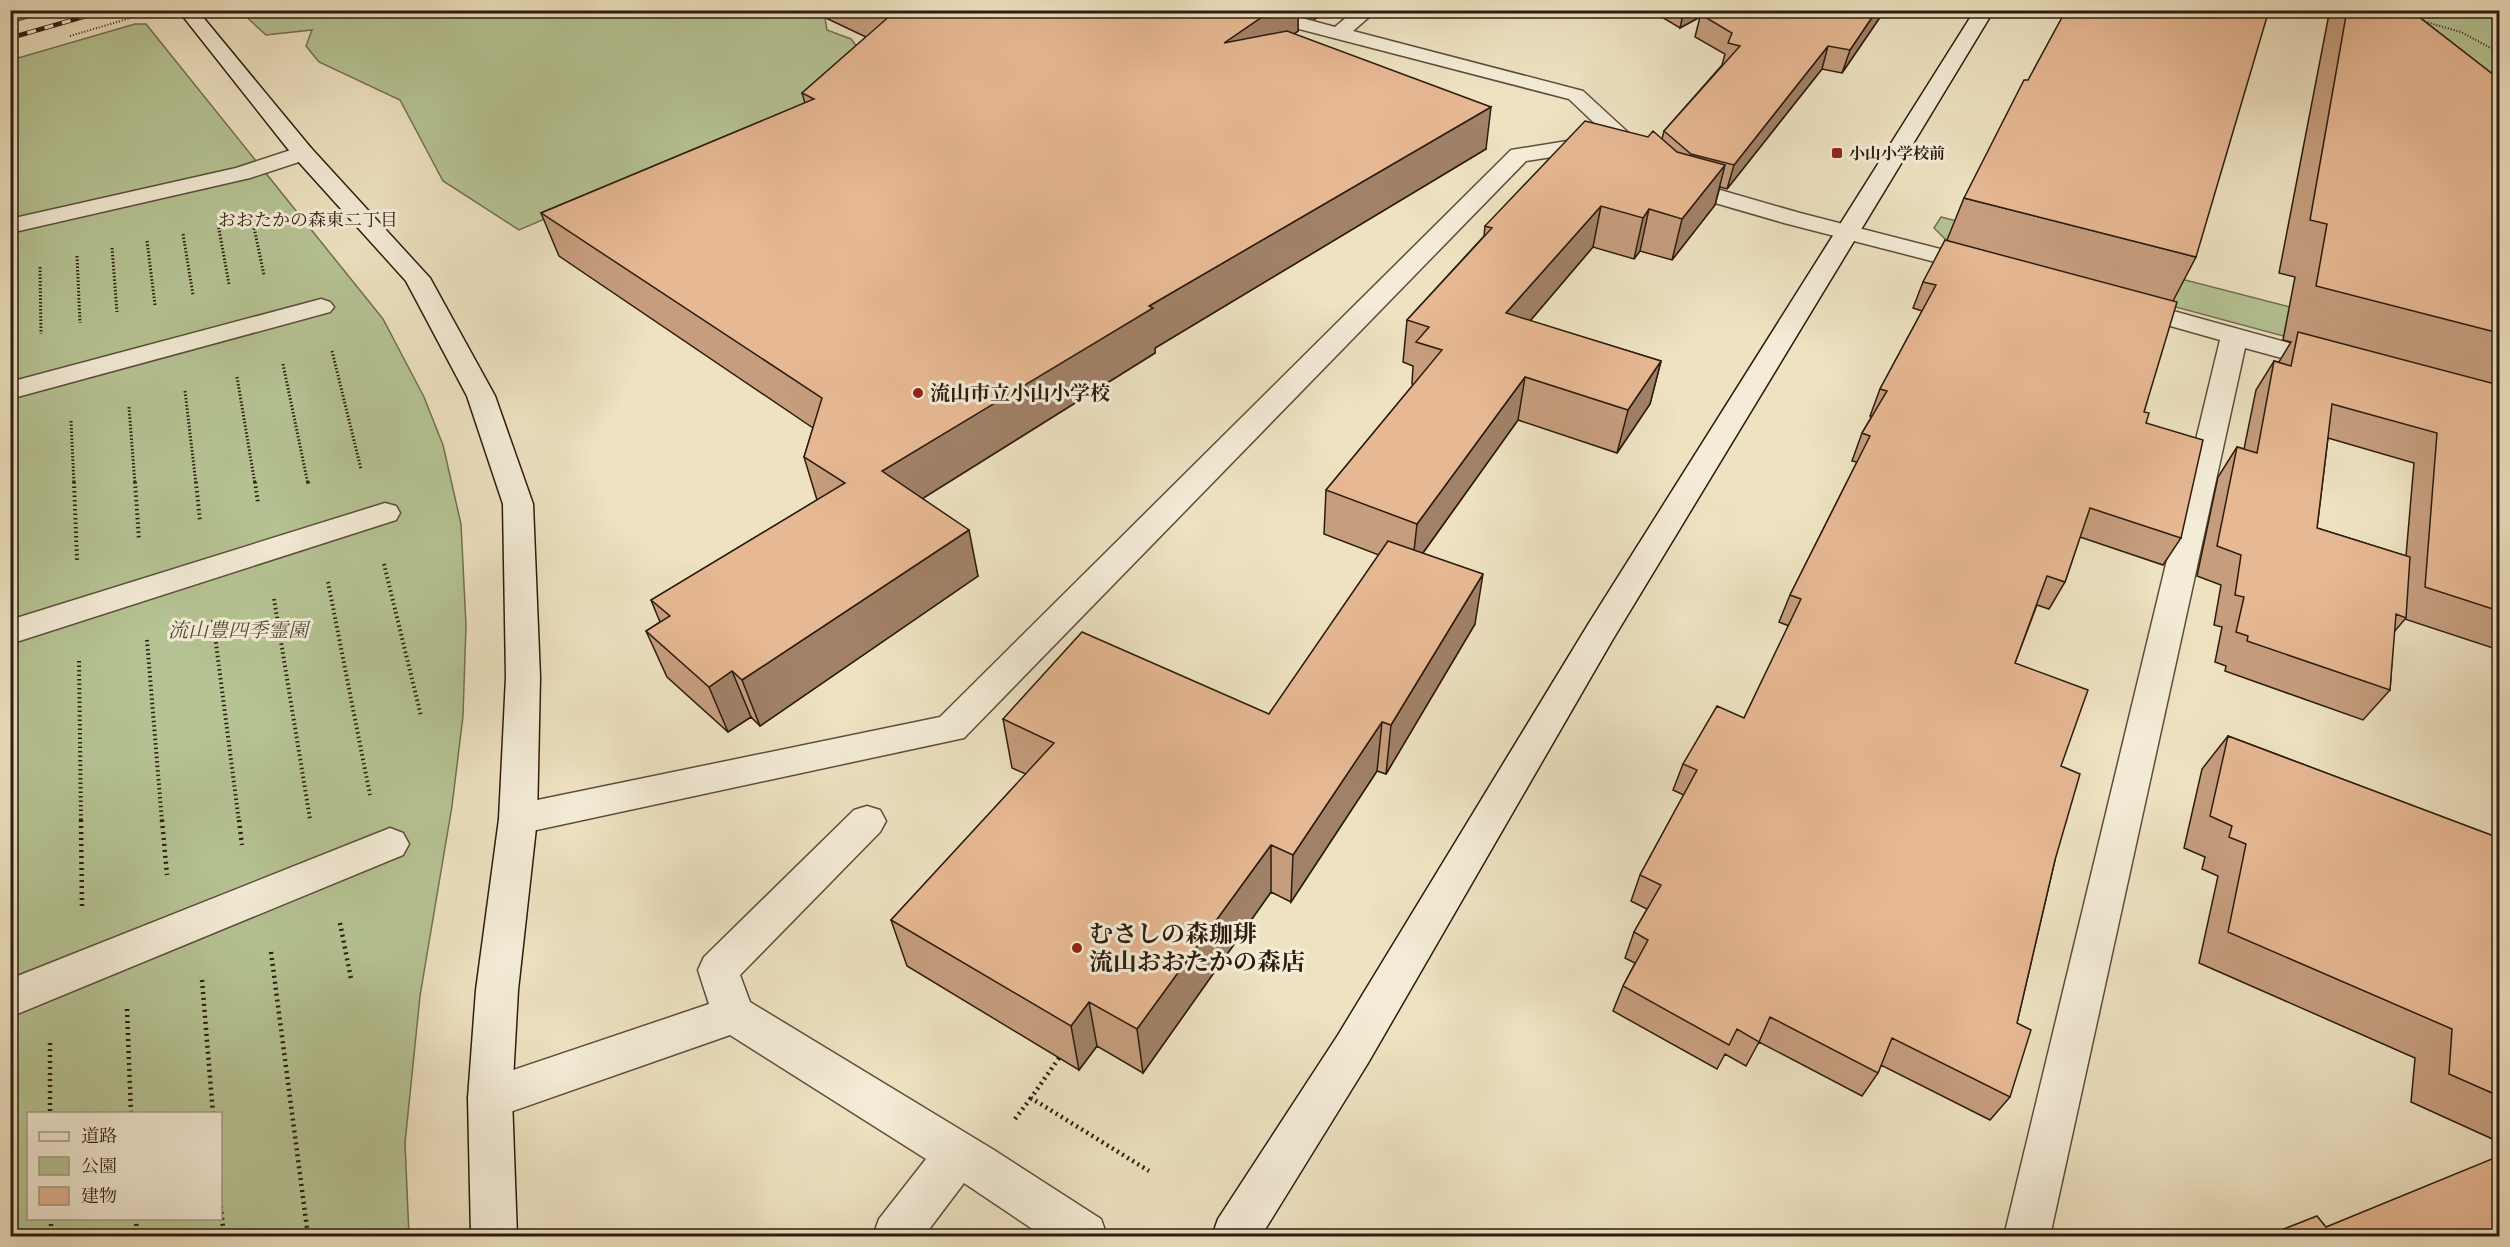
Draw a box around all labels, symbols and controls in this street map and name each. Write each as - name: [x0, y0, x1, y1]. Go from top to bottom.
- place label: 小山小学校前: [1849, 144, 1945, 164]
- marker: 小山小学校前: [1830, 146, 1844, 160]
- district label: おおたかの森東二丁目: [218, 209, 398, 232]
- place label: 流山市立小山小学校: [930, 381, 1110, 406]
- marker: 流山市立小山小学校: [911, 386, 925, 400]
- park label: 流山豊四季霊園: [168, 618, 311, 643]
- place label: むさしの森珈琲 流山おおたかの森店: [1089, 919, 1305, 978]
- marker: むさしの森珈琲 流山おおたかの森店: [1070, 941, 1084, 955]
- legend: [27, 1112, 222, 1220]
- text: 道路: [81, 1125, 117, 1148]
- text: 公園: [81, 1155, 117, 1178]
- text: 建物: [81, 1185, 117, 1208]

